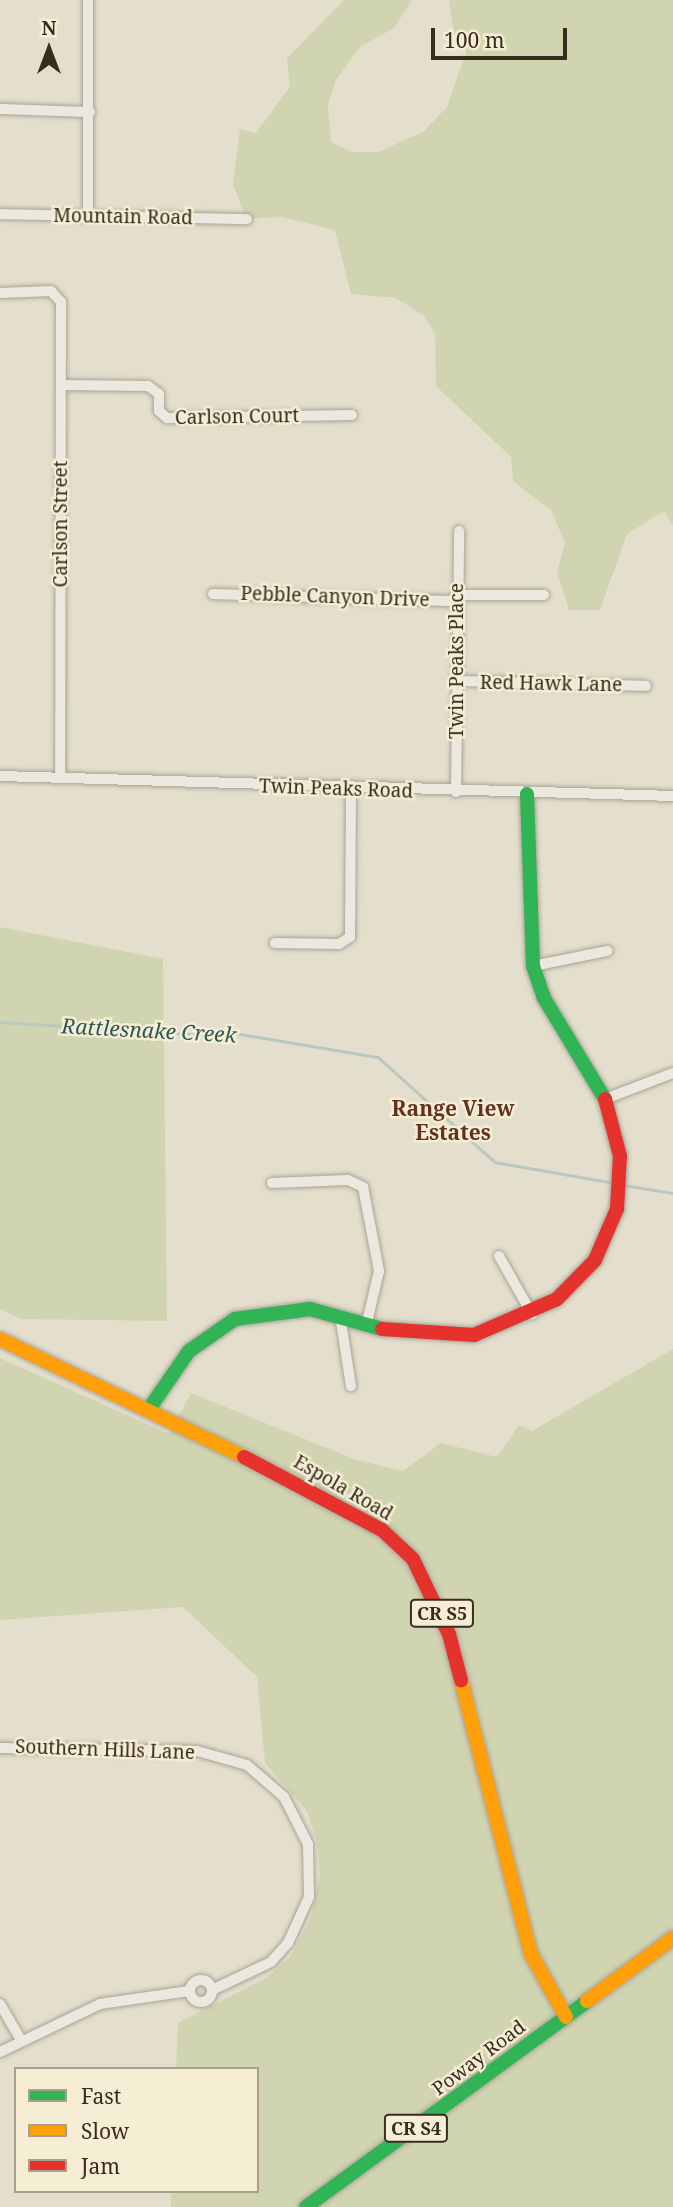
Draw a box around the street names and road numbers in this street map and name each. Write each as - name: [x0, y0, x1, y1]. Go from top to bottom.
- street label: Mountain Road: [53, 204, 193, 230]
- street label: Carlson Court: [175, 405, 299, 429]
- street label: Carlson Street: [50, 461, 72, 587]
- street label: Pebble Canyon Drive: [240, 582, 430, 612]
- street label: Twin Peaks Place: [446, 583, 468, 739]
- street label: Red Hawk Lane: [480, 671, 622, 697]
- street label: Twin Peaks Road: [259, 775, 413, 803]
- street label: Espola Road: [290, 1451, 396, 1525]
- road number: CR S5: [409, 1598, 475, 1628]
- street label: Southern Hills Lane: [15, 1735, 195, 1765]
- street label: Poway Road: [428, 2016, 530, 2100]
- road number: CR S4: [383, 2114, 449, 2142]

